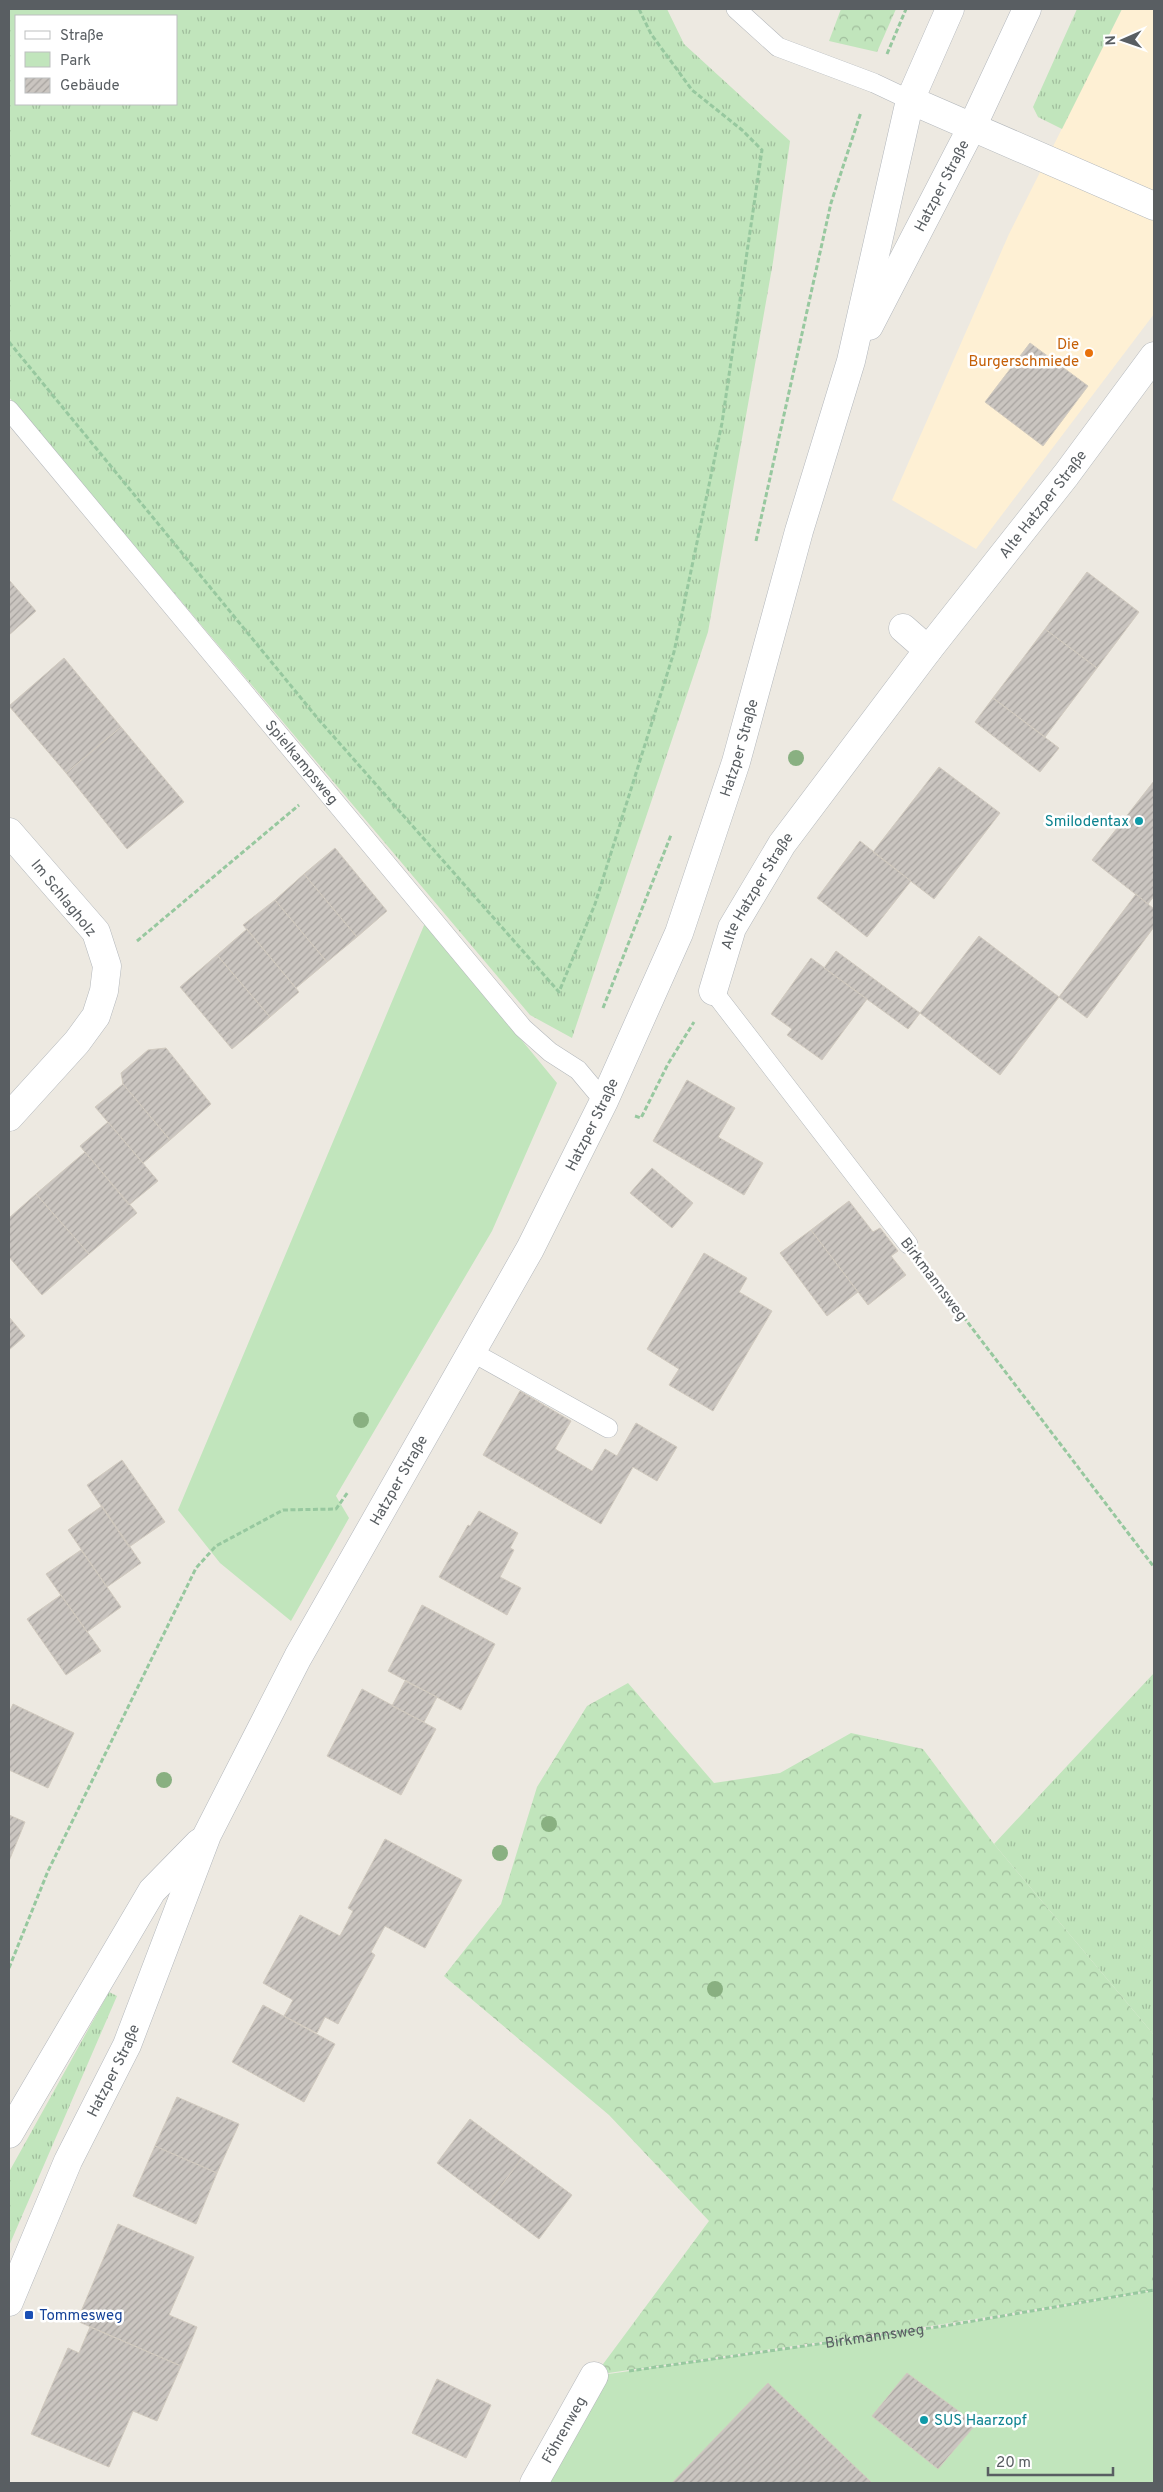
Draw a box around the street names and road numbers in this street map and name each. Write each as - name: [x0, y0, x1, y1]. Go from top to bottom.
- street label: Hatzper Straße: [911, 137, 975, 236]
- street label: Alte Hatzper Straße: [996, 447, 1092, 563]
- street label: Hatzper Straße: [717, 697, 764, 800]
- street label: Spielkampsweg: [260, 717, 341, 809]
- street label: Alte Hatzper Straße: [718, 829, 798, 952]
- street label: Im Schlagholz: [26, 856, 100, 942]
- street label: Hatzper Straße: [562, 1076, 624, 1175]
- street label: Birkmannsweg: [895, 1234, 970, 1325]
- street label: Hatzper Straße: [367, 1432, 433, 1530]
- street label: Hatzper Straße: [84, 2022, 145, 2121]
- street label: Birkmannsweg: [824, 2321, 925, 2354]
- street label: Föhrenweg: [539, 2394, 592, 2468]

